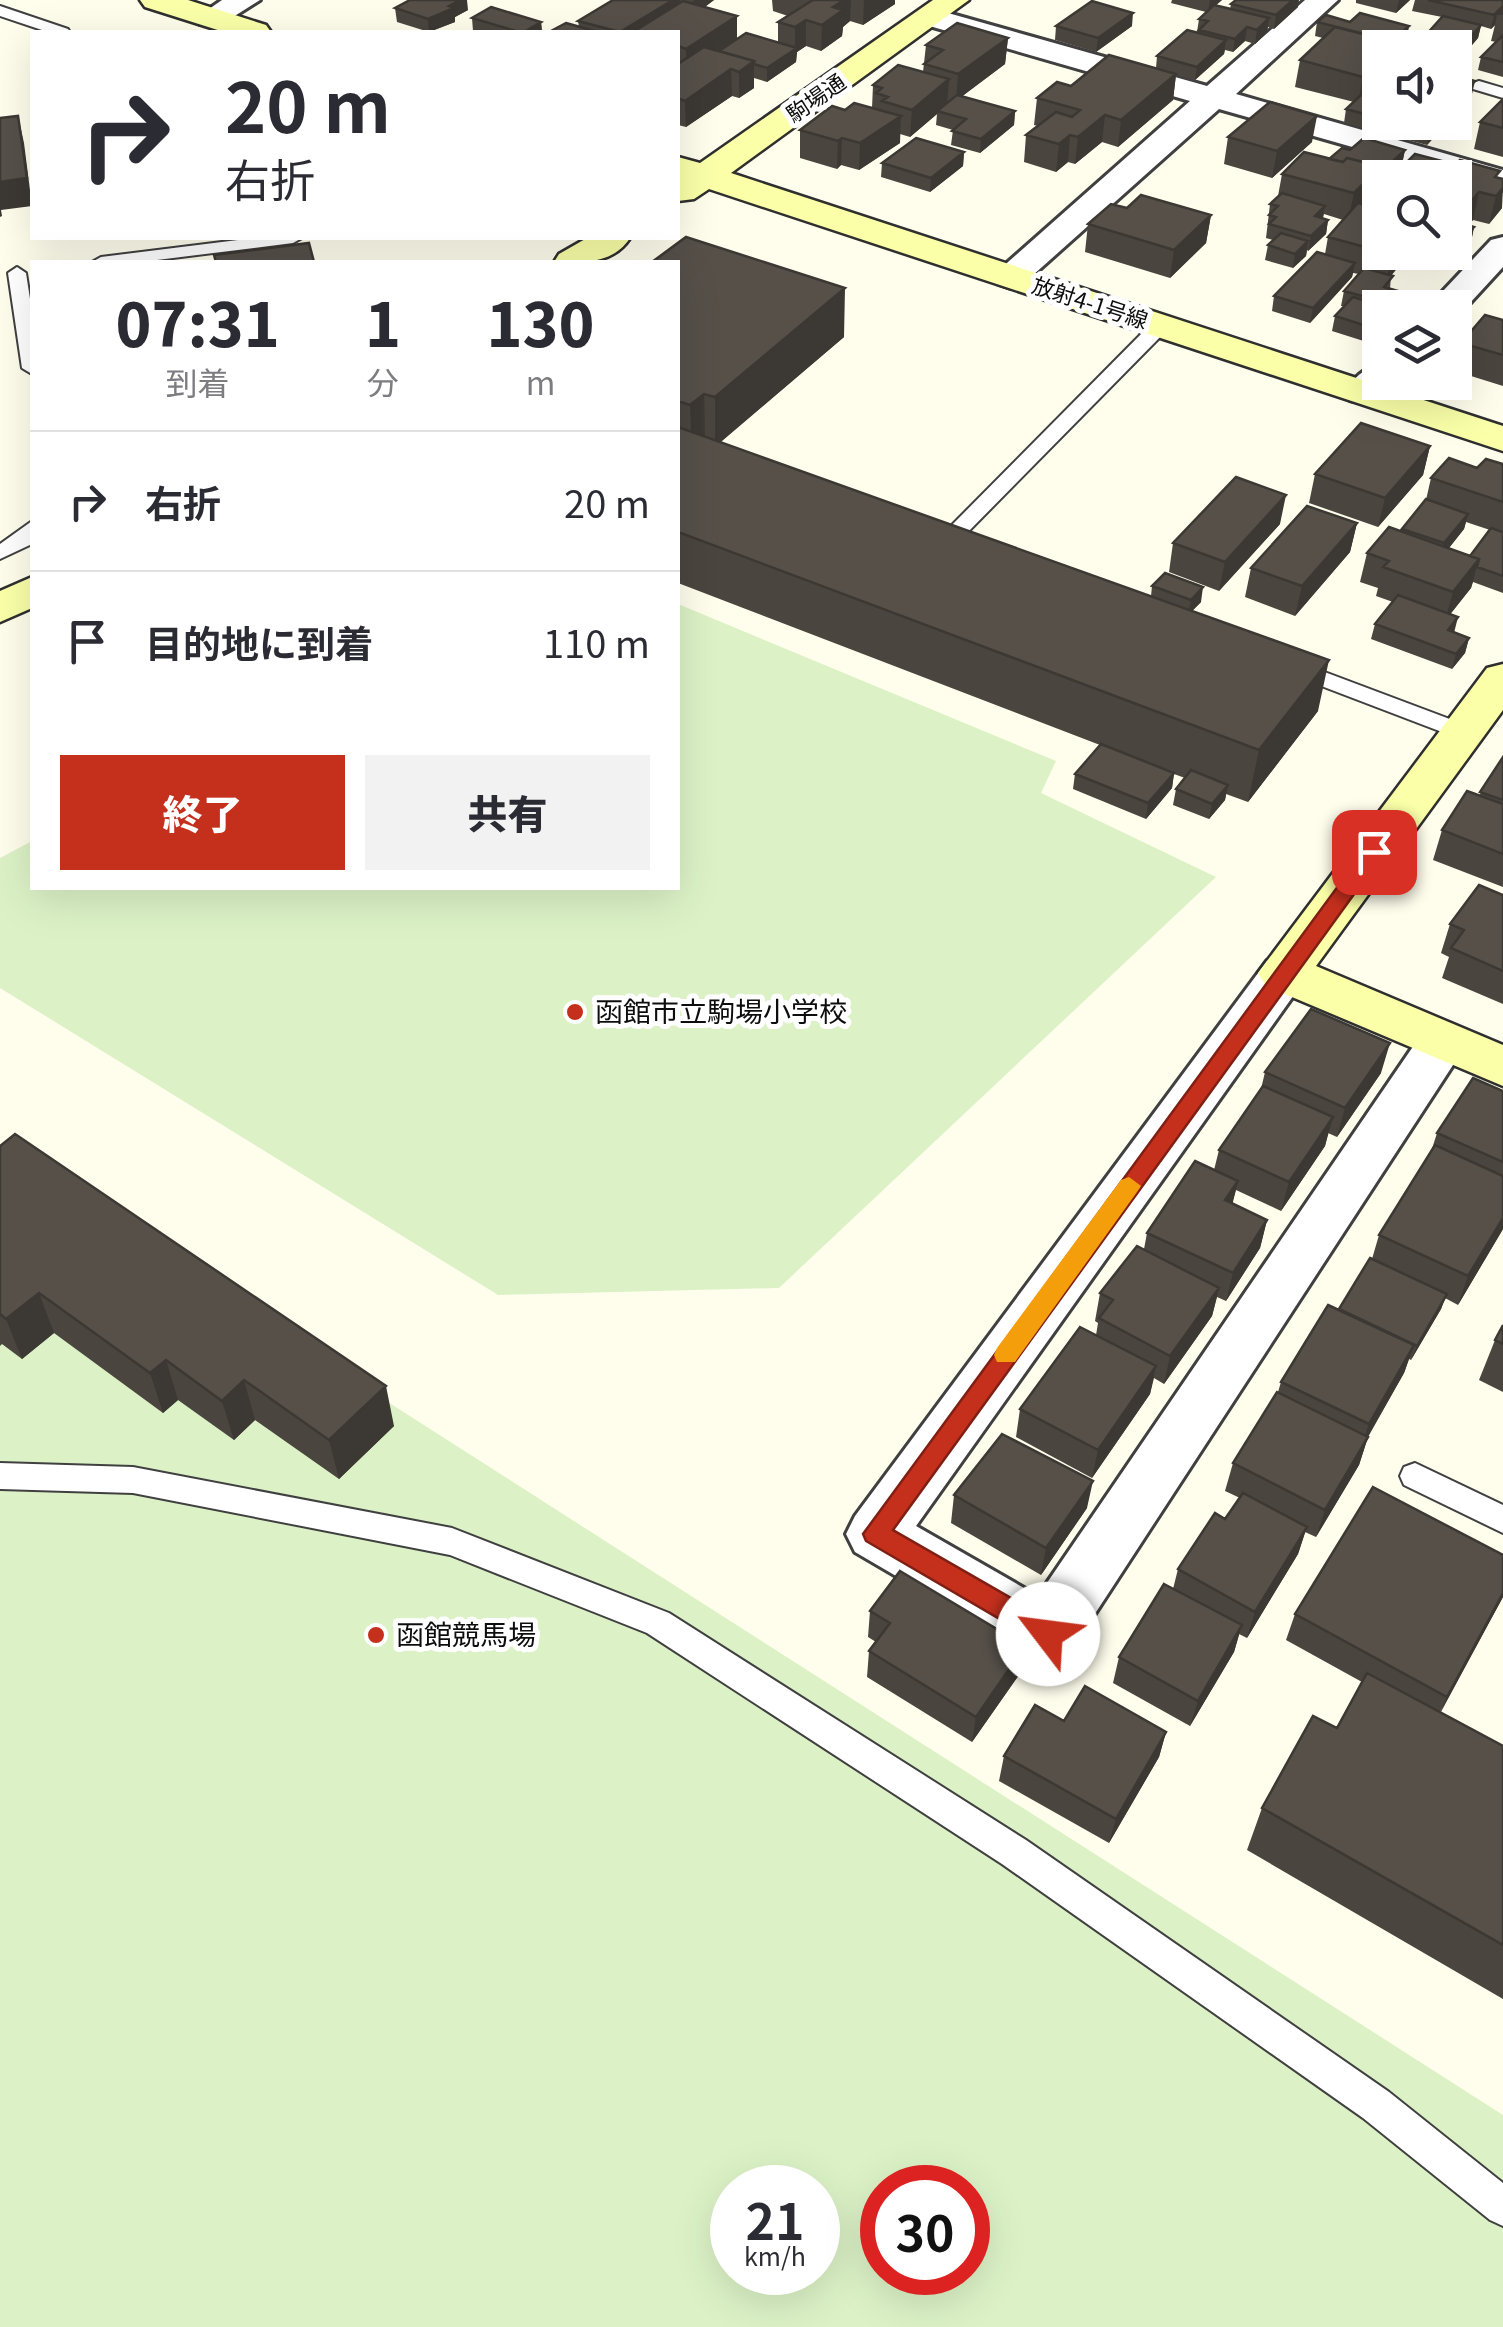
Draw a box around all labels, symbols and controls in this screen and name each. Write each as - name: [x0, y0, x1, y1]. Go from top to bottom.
- map controls: [1362, 30, 1472, 400]
- button: sound: [1362, 30, 1472, 140]
- text: 20 m: [225, 52, 391, 153]
- street label: 駒場通: [779, 64, 851, 128]
- icon: right: [60, 70, 190, 200]
- text: 右折: [225, 145, 315, 210]
- button: search: [1362, 160, 1472, 270]
- street label: 放射4-1号線: [1029, 267, 1153, 335]
- text: 07:31: [116, 277, 280, 364]
- text: 1: [365, 277, 401, 364]
- text: 130: [487, 277, 594, 364]
- button: layers: [1362, 290, 1472, 400]
- text: 到着: [166, 358, 230, 404]
- text: 分: [367, 358, 399, 404]
- text: m: [526, 358, 555, 404]
- icon: right: [60, 474, 115, 529]
- text: 右折: [145, 474, 221, 529]
- text: 20 m: [564, 474, 650, 529]
- icon: arrive: [60, 614, 115, 669]
- text: 目的地に到着: [145, 614, 373, 669]
- text: 110 m: [543, 614, 650, 669]
- button: 終了: [60, 755, 345, 870]
- button: 共有: [365, 755, 650, 870]
- pin: [1332, 810, 1417, 895]
- icon: arrive: [1347, 825, 1402, 880]
- place label: 函館市立駒場小学校: [595, 990, 847, 1030]
- marker: 函館市立駒場小学校: [564, 1001, 586, 1023]
- position arrow: [996, 1582, 1100, 1686]
- place label: 函館競馬場: [396, 1613, 536, 1653]
- marker: 函館競馬場: [365, 1624, 387, 1646]
- speed limit sign: 30: [860, 2165, 990, 2295]
- text: 21: [746, 2182, 805, 2254]
- text: km/h: [744, 2237, 806, 2273]

